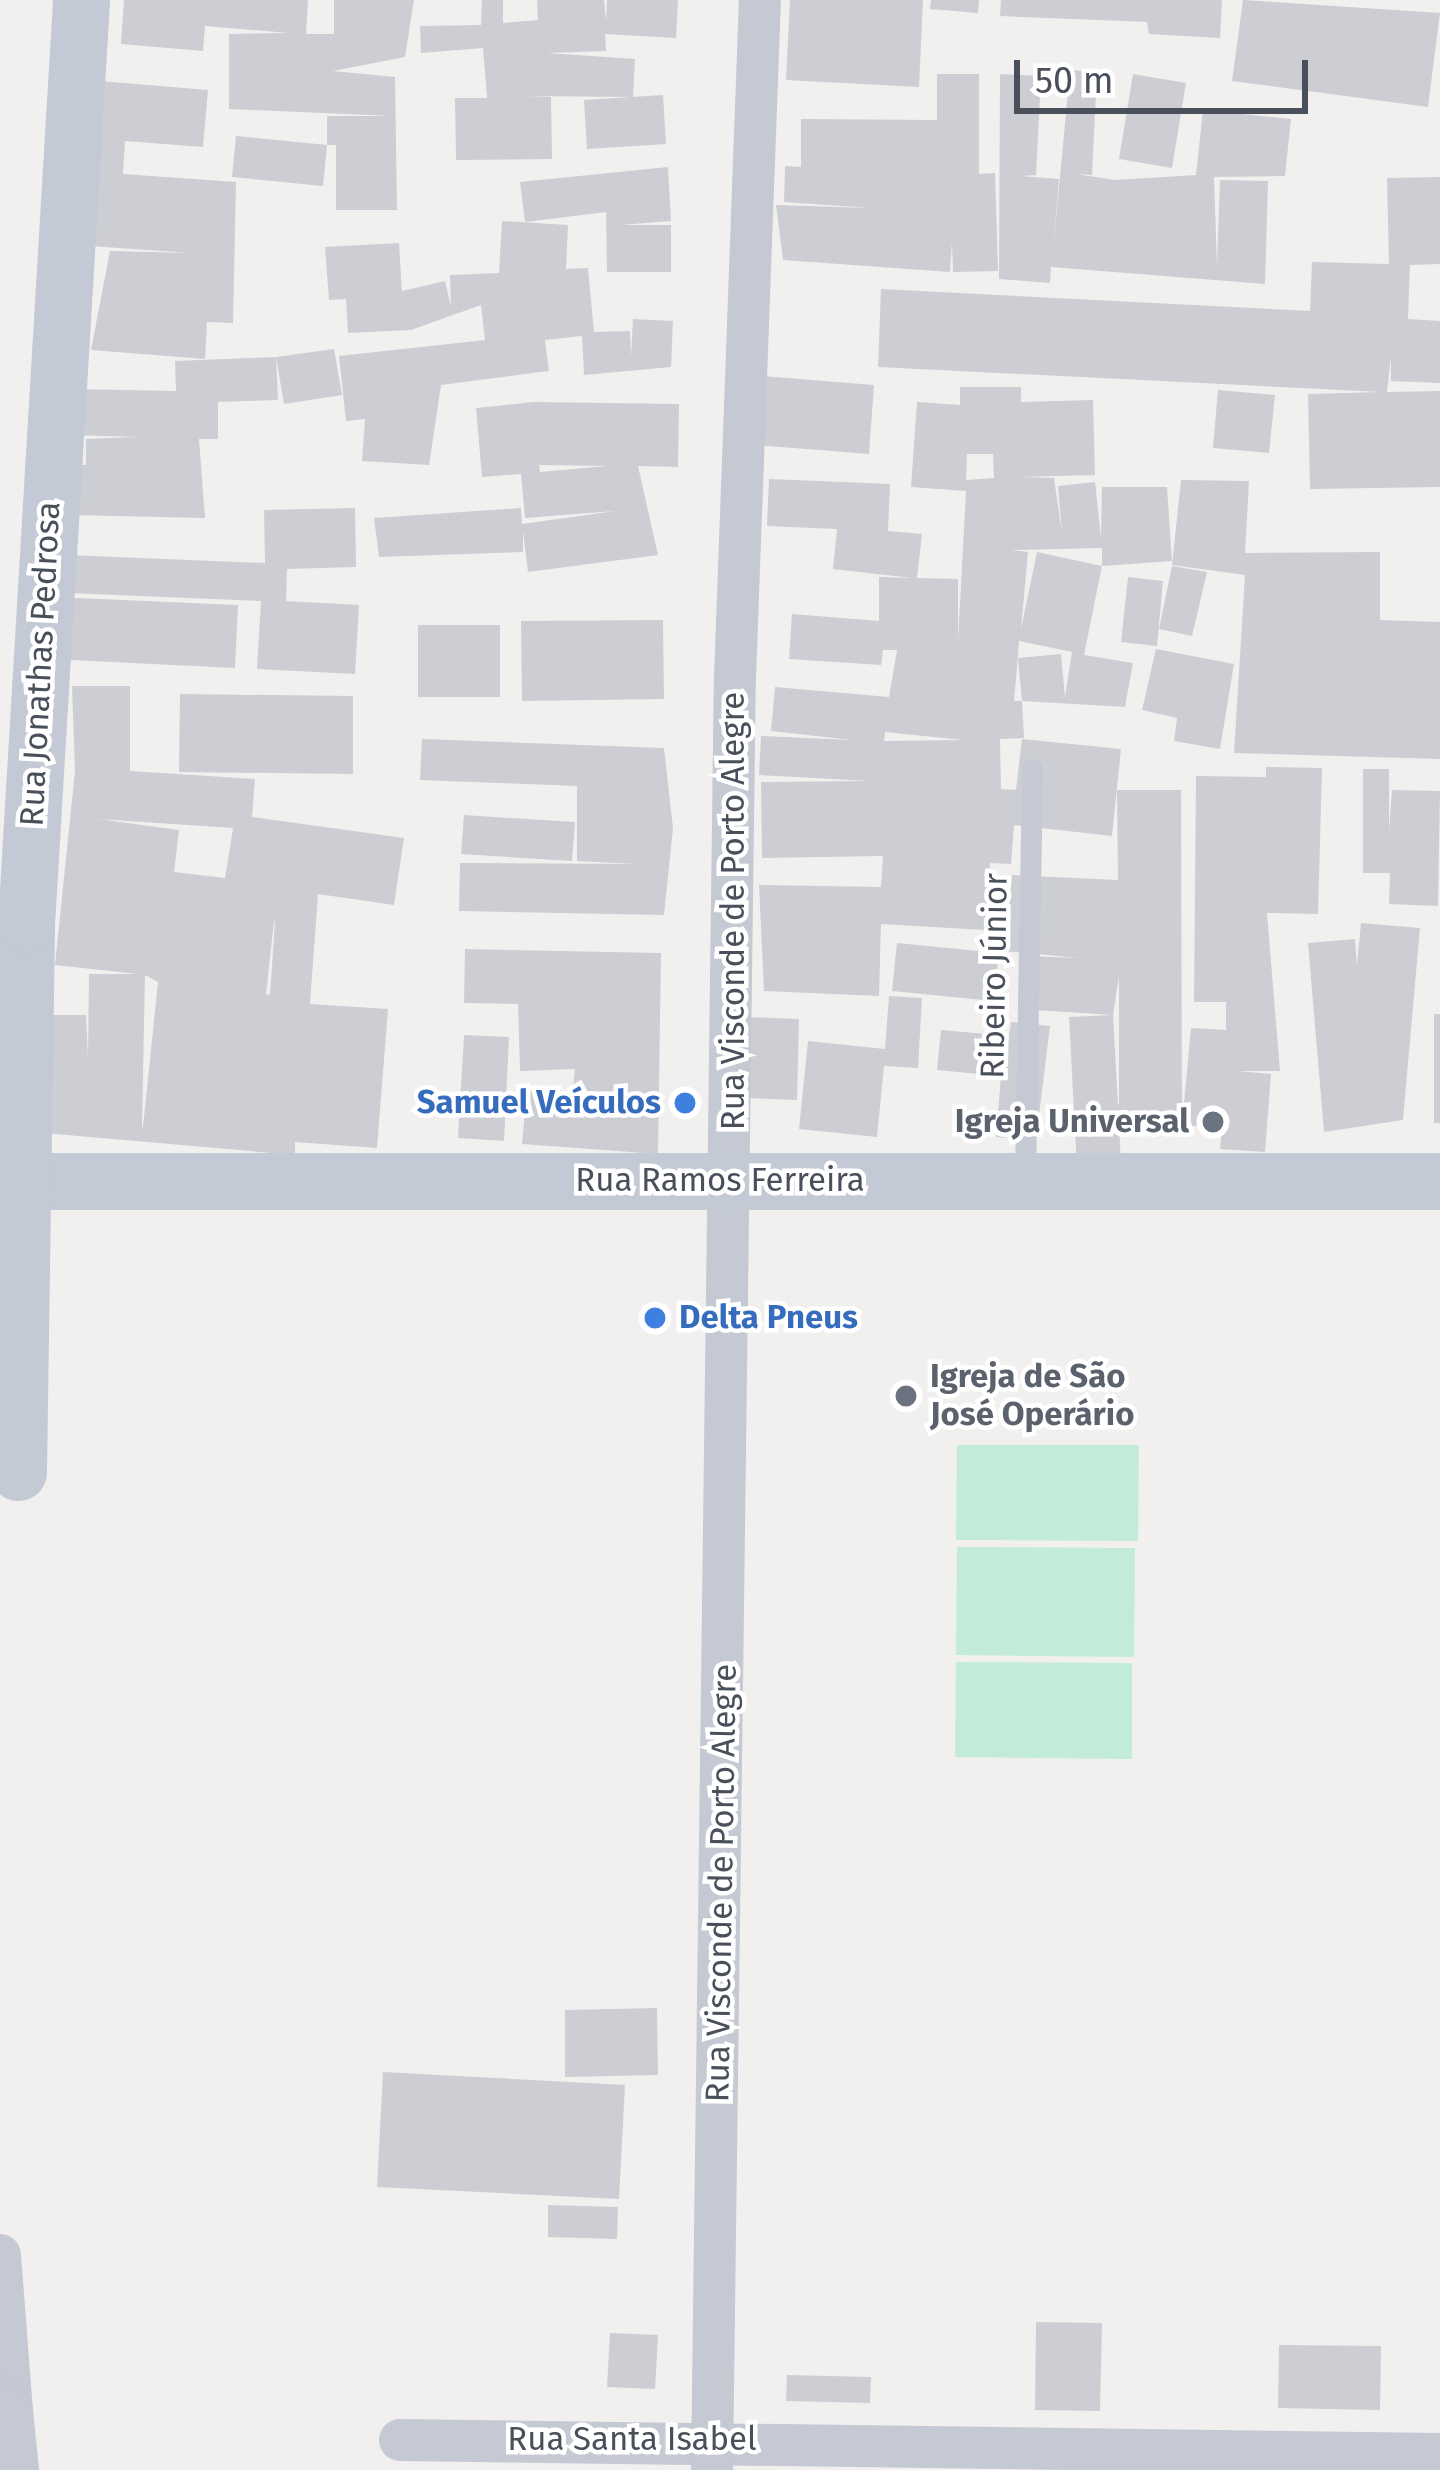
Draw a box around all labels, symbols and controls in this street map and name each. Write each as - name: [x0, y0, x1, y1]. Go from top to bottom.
- scale bar: [1020, 36, 1314, 110]
- text: 50 m: [1035, 59, 1114, 103]
- street label: Rua Jonathas Pedrosa: [13, 500, 69, 828]
- street label: Rua Visconde de Porto Alegre: [714, 692, 754, 1130]
- street label: Ribeiro Júnior: [973, 873, 1017, 1079]
- place label: Samuel Veículos: [417, 1083, 661, 1123]
- marker: Samuel Veículos: [672, 1090, 698, 1116]
- place label: Igreja Universal: [955, 1102, 1189, 1142]
- marker: Igreja Universal: [1200, 1109, 1226, 1135]
- street label: Rua Ramos Ferreira: [575, 1161, 865, 1201]
- place label: Delta Pneus: [679, 1298, 858, 1338]
- marker: Delta Pneus: [642, 1305, 668, 1331]
- place label: Igreja de São José Operário: [930, 1357, 1134, 1435]
- marker: Igreja de São José Operário: [893, 1383, 919, 1409]
- street label: Rua Visconde de Porto Alegre: [698, 1663, 746, 2103]
- street label: Rua Santa Isabel: [507, 2420, 757, 2460]

